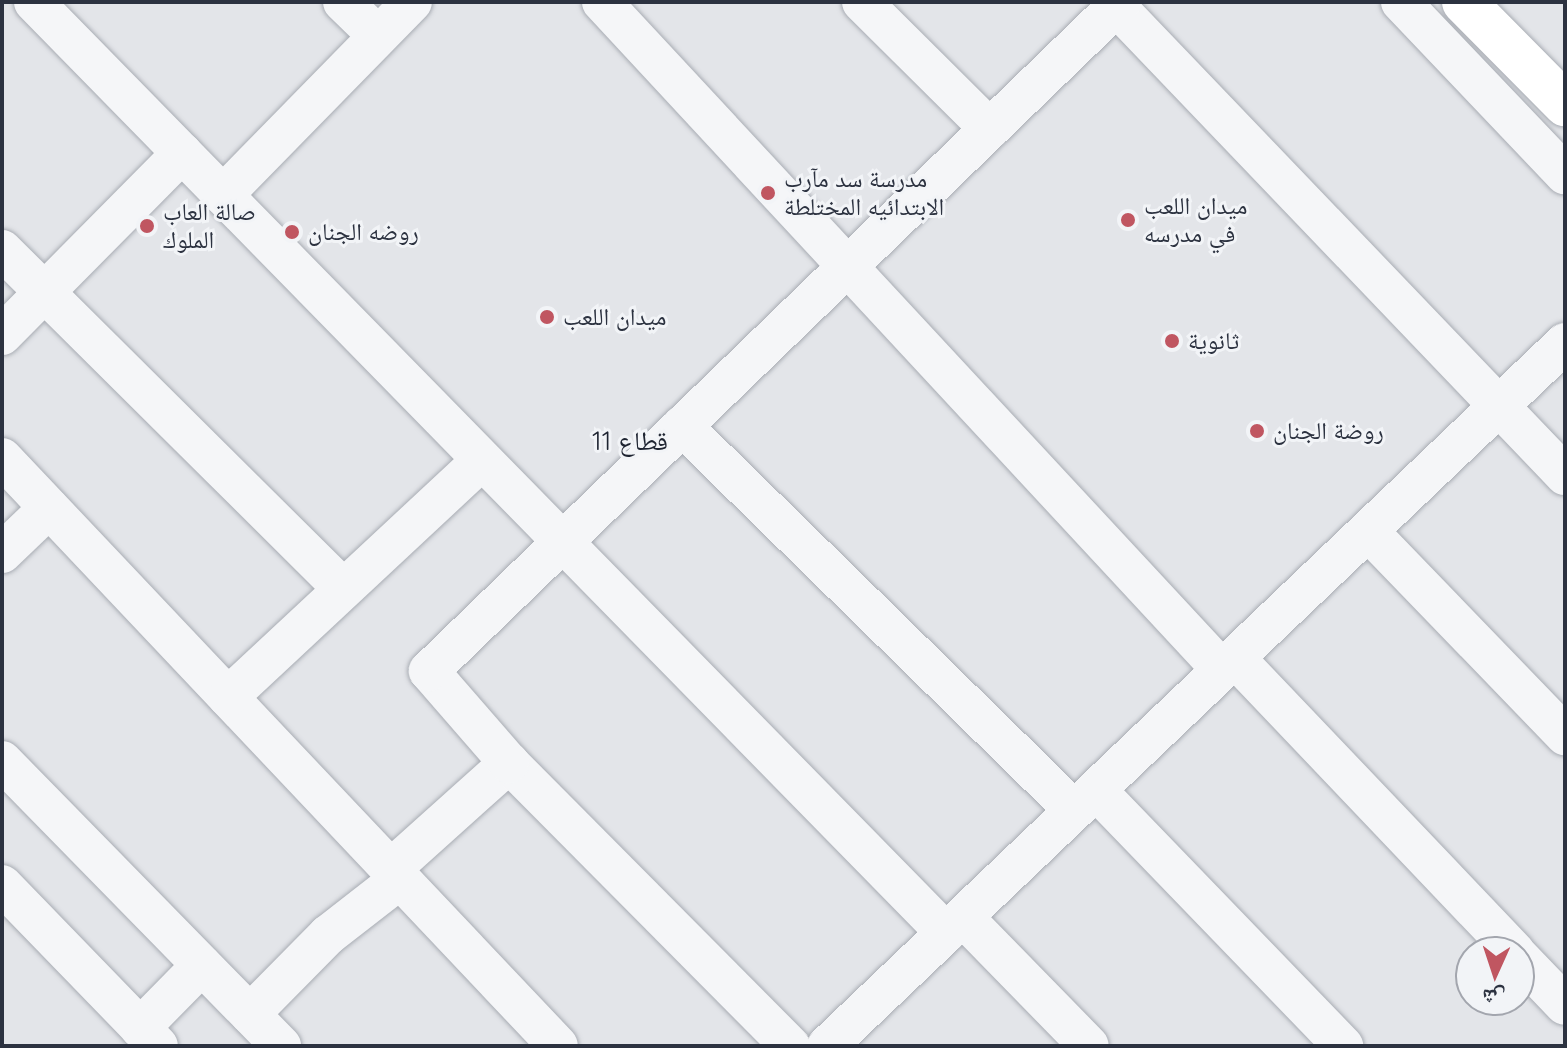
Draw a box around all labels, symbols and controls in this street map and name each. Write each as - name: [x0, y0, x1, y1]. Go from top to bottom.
- place label: مدرسة سد مآرب الابتدائيه المختلطة: [784, 165, 944, 221]
- marker: مدرسة سد مآرب الابتدائيه المختلطة: [759, 184, 777, 202]
- place label: ميدان اللعب في مدرسه: [1144, 192, 1248, 248]
- place label: صالة العاب الملوك: [163, 198, 256, 254]
- marker: ميدان اللعب في مدرسه: [1119, 211, 1137, 229]
- marker: صالة العاب الملوك: [138, 217, 156, 235]
- place label: روضه الجنان: [308, 218, 419, 246]
- marker: روضه الجنان: [283, 223, 301, 241]
- place label: ميدان اللعب: [563, 303, 667, 331]
- marker: ميدان اللعب: [538, 308, 556, 326]
- place label: ثانوية: [1188, 327, 1239, 355]
- marker: ثانوية: [1163, 332, 1181, 350]
- place label: روضة الجنان: [1273, 417, 1384, 445]
- marker: روضة الجنان: [1248, 422, 1266, 440]
- district label: قطاع 11: [592, 425, 668, 457]
- north arrow: [1455, 936, 1535, 1016]
- text: ش: [1481, 983, 1506, 1013]

